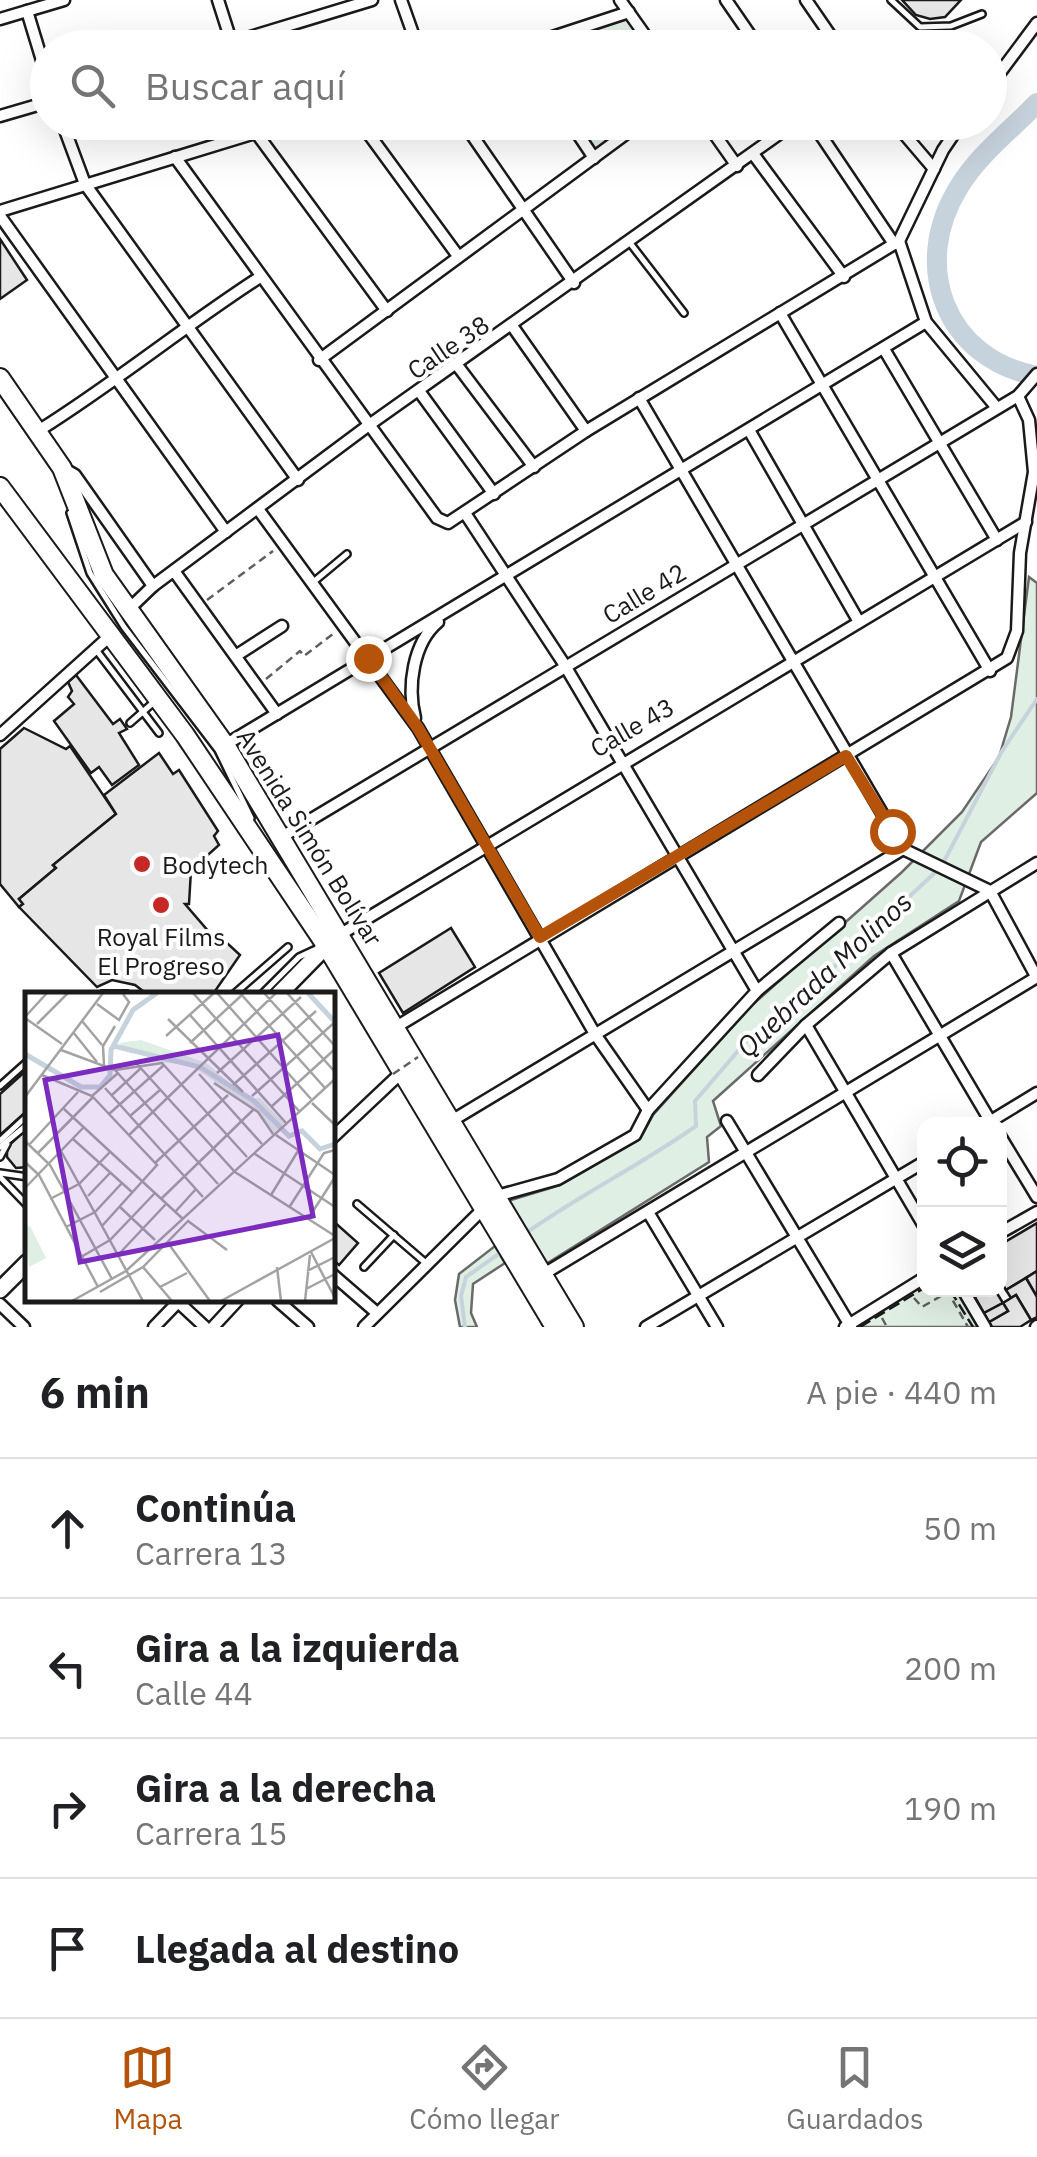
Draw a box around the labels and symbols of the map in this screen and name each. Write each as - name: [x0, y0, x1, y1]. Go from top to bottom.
- street label: Calle 38: [401, 308, 495, 386]
- street label: Calle 42: [596, 555, 692, 631]
- route end: [346, 636, 392, 682]
- street label: Calle 43: [584, 690, 680, 764]
- street label: Avenida Simón Bolívar: [230, 722, 390, 952]
- route start: [870, 809, 916, 855]
- place label: Bodytech: [162, 848, 268, 881]
- marker: Bodytech: [131, 853, 153, 875]
- water label: Quebrada Molinos: [728, 883, 920, 1065]
- marker: Royal Films El Progreso: [150, 894, 172, 916]
- place label: Royal Films El Progreso: [97, 920, 225, 982]
- inset map: [25, 992, 335, 1302]

